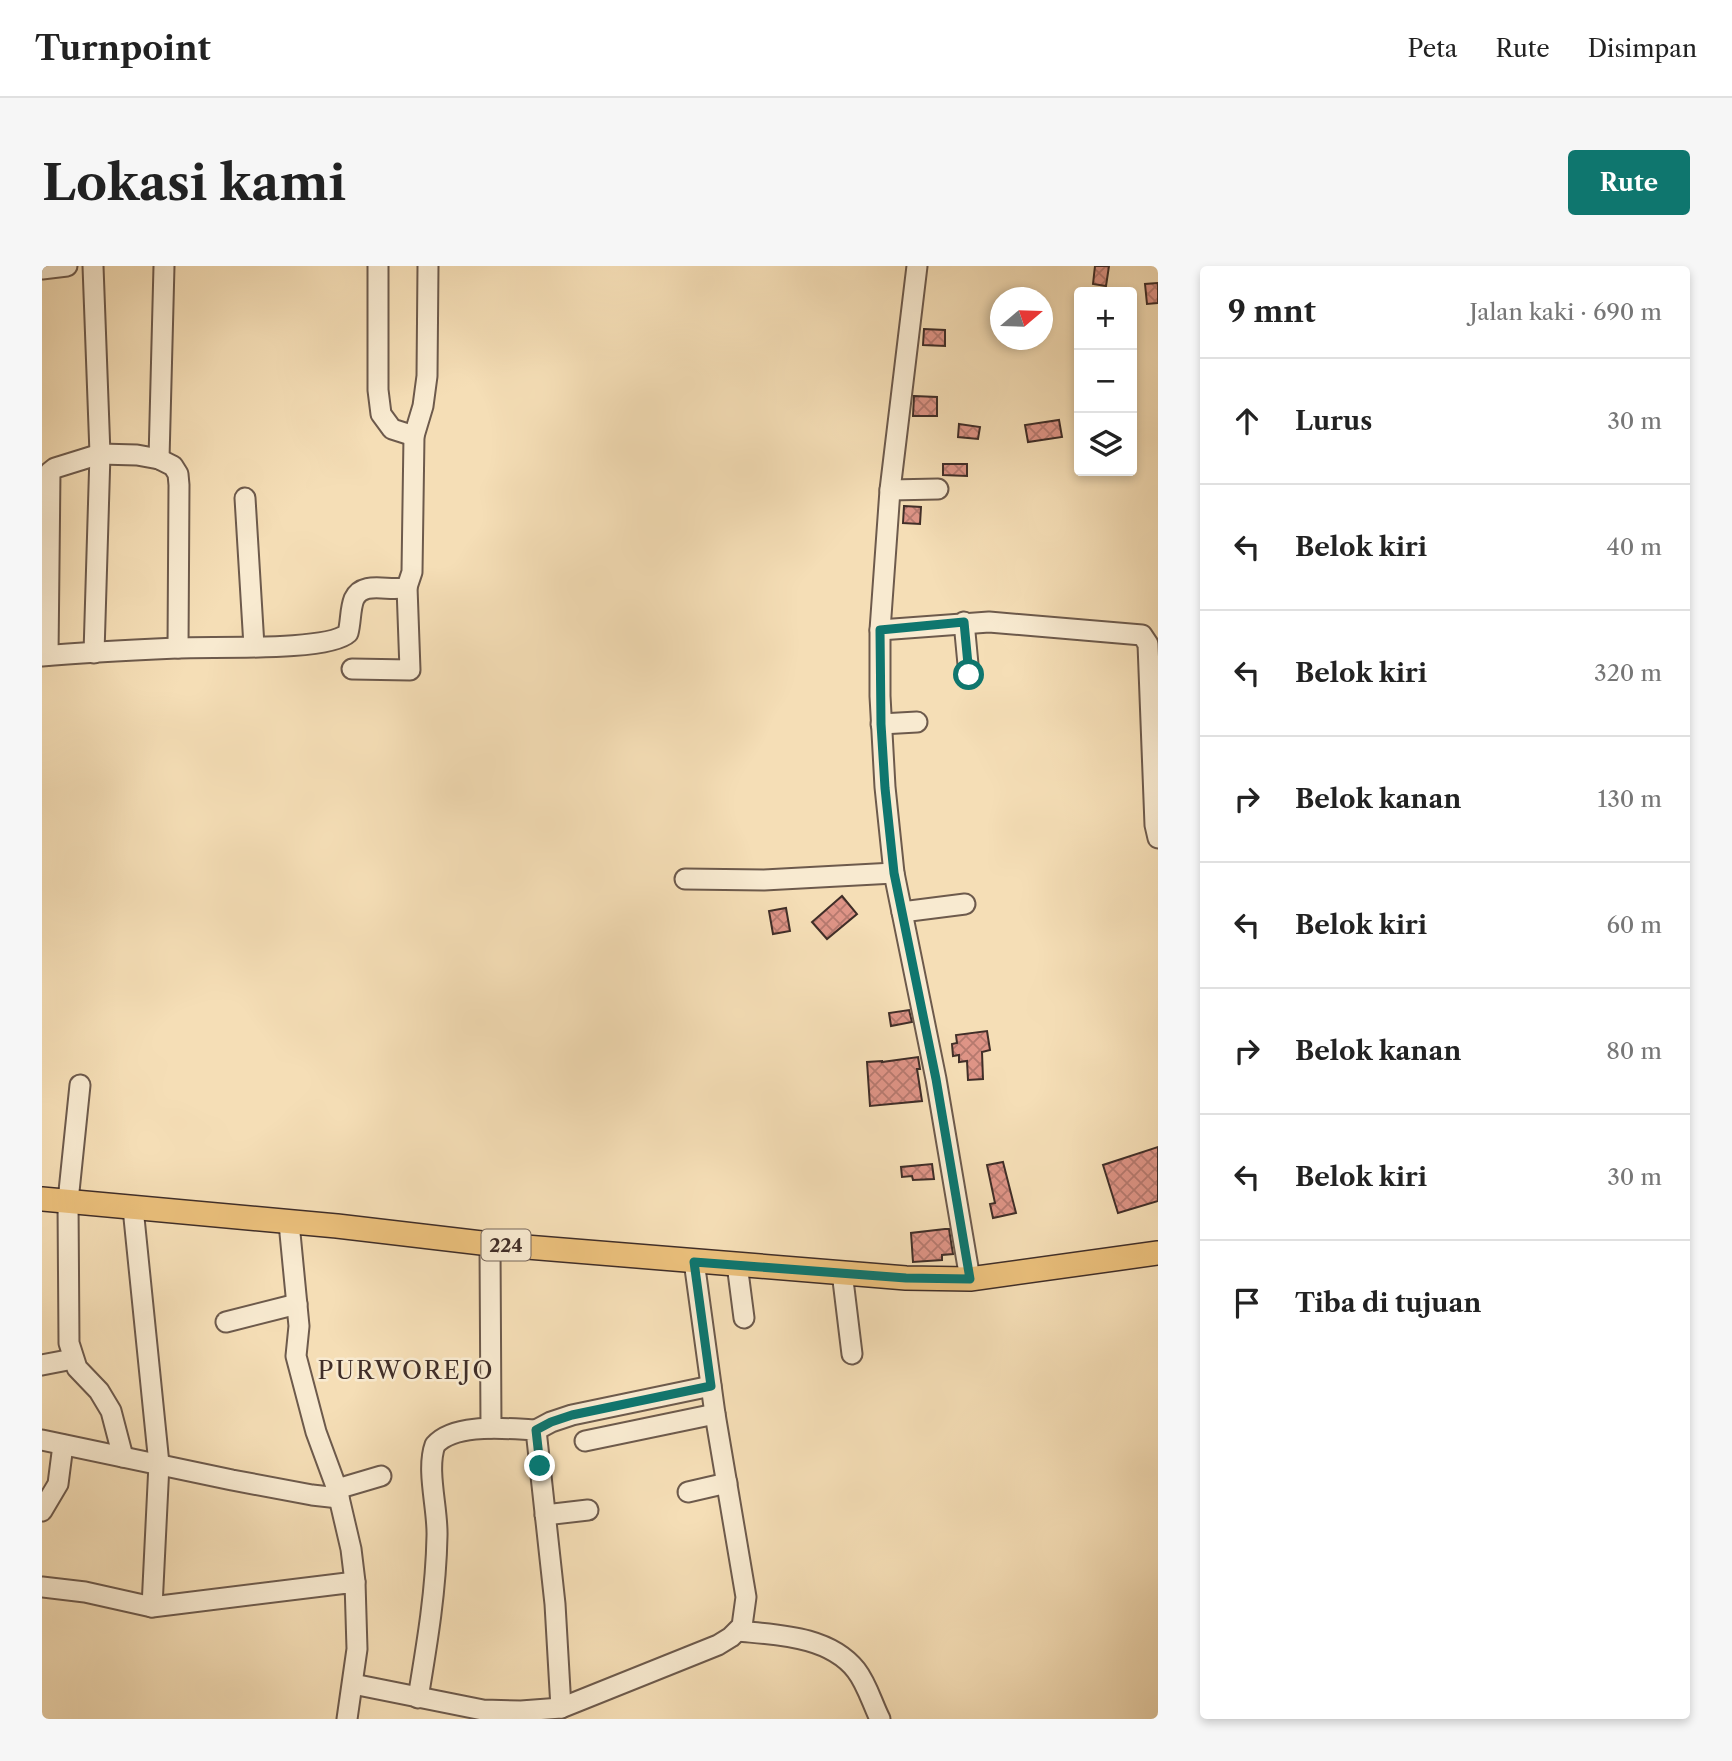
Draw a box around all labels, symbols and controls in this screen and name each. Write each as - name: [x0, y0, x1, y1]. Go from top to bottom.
- text: Turnpoint: [35, 28, 211, 69]
- text: Peta: [1408, 34, 1457, 63]
- text: Rute: [1495, 34, 1550, 63]
- text: Disimpan: [1588, 34, 1697, 63]
- button: Rute: [1568, 150, 1690, 215]
- text: Lokasi kami: [42, 152, 346, 213]
- north arrow: [990, 287, 1053, 350]
- map controls: [1074, 287, 1137, 476]
- button: +: [1074, 287, 1137, 350]
- text: 9 mnt: [1228, 293, 1316, 330]
- text: Jalan kaki · 690 m: [1470, 298, 1662, 326]
- button: −: [1074, 350, 1137, 413]
- icon: ahead: [1228, 402, 1266, 440]
- text: Lurus: [1295, 405, 1372, 437]
- text: 30 m: [1607, 407, 1662, 435]
- button: layers: [1074, 413, 1137, 476]
- icon: left: [1228, 528, 1266, 566]
- text: Belok kiri: [1295, 531, 1427, 563]
- text: 40 m: [1607, 533, 1662, 561]
- icon: left: [1228, 654, 1266, 692]
- text: Belok kiri: [1295, 657, 1427, 689]
- route start: [953, 659, 984, 690]
- text: 320 m: [1594, 659, 1662, 687]
- icon: right: [1228, 780, 1266, 818]
- text: Belok kanan: [1295, 783, 1461, 815]
- text: 130 m: [1598, 785, 1662, 813]
- icon: left: [1228, 906, 1266, 944]
- text: Belok kiri: [1295, 909, 1427, 941]
- text: 60 m: [1606, 911, 1662, 939]
- icon: right: [1228, 1032, 1266, 1070]
- text: Belok kanan: [1295, 1035, 1461, 1067]
- text: 80 m: [1606, 1037, 1662, 1065]
- icon: left: [1228, 1158, 1266, 1196]
- text: Belok kiri: [1295, 1161, 1427, 1193]
- text: 30 m: [1607, 1163, 1662, 1191]
- road number: 224: [482, 1230, 531, 1261]
- icon: arrive: [1228, 1284, 1266, 1322]
- text: Tiba di tujuan: [1295, 1287, 1481, 1319]
- district label: PURWOREJO: [318, 1356, 494, 1385]
- route end: [524, 1450, 555, 1481]

